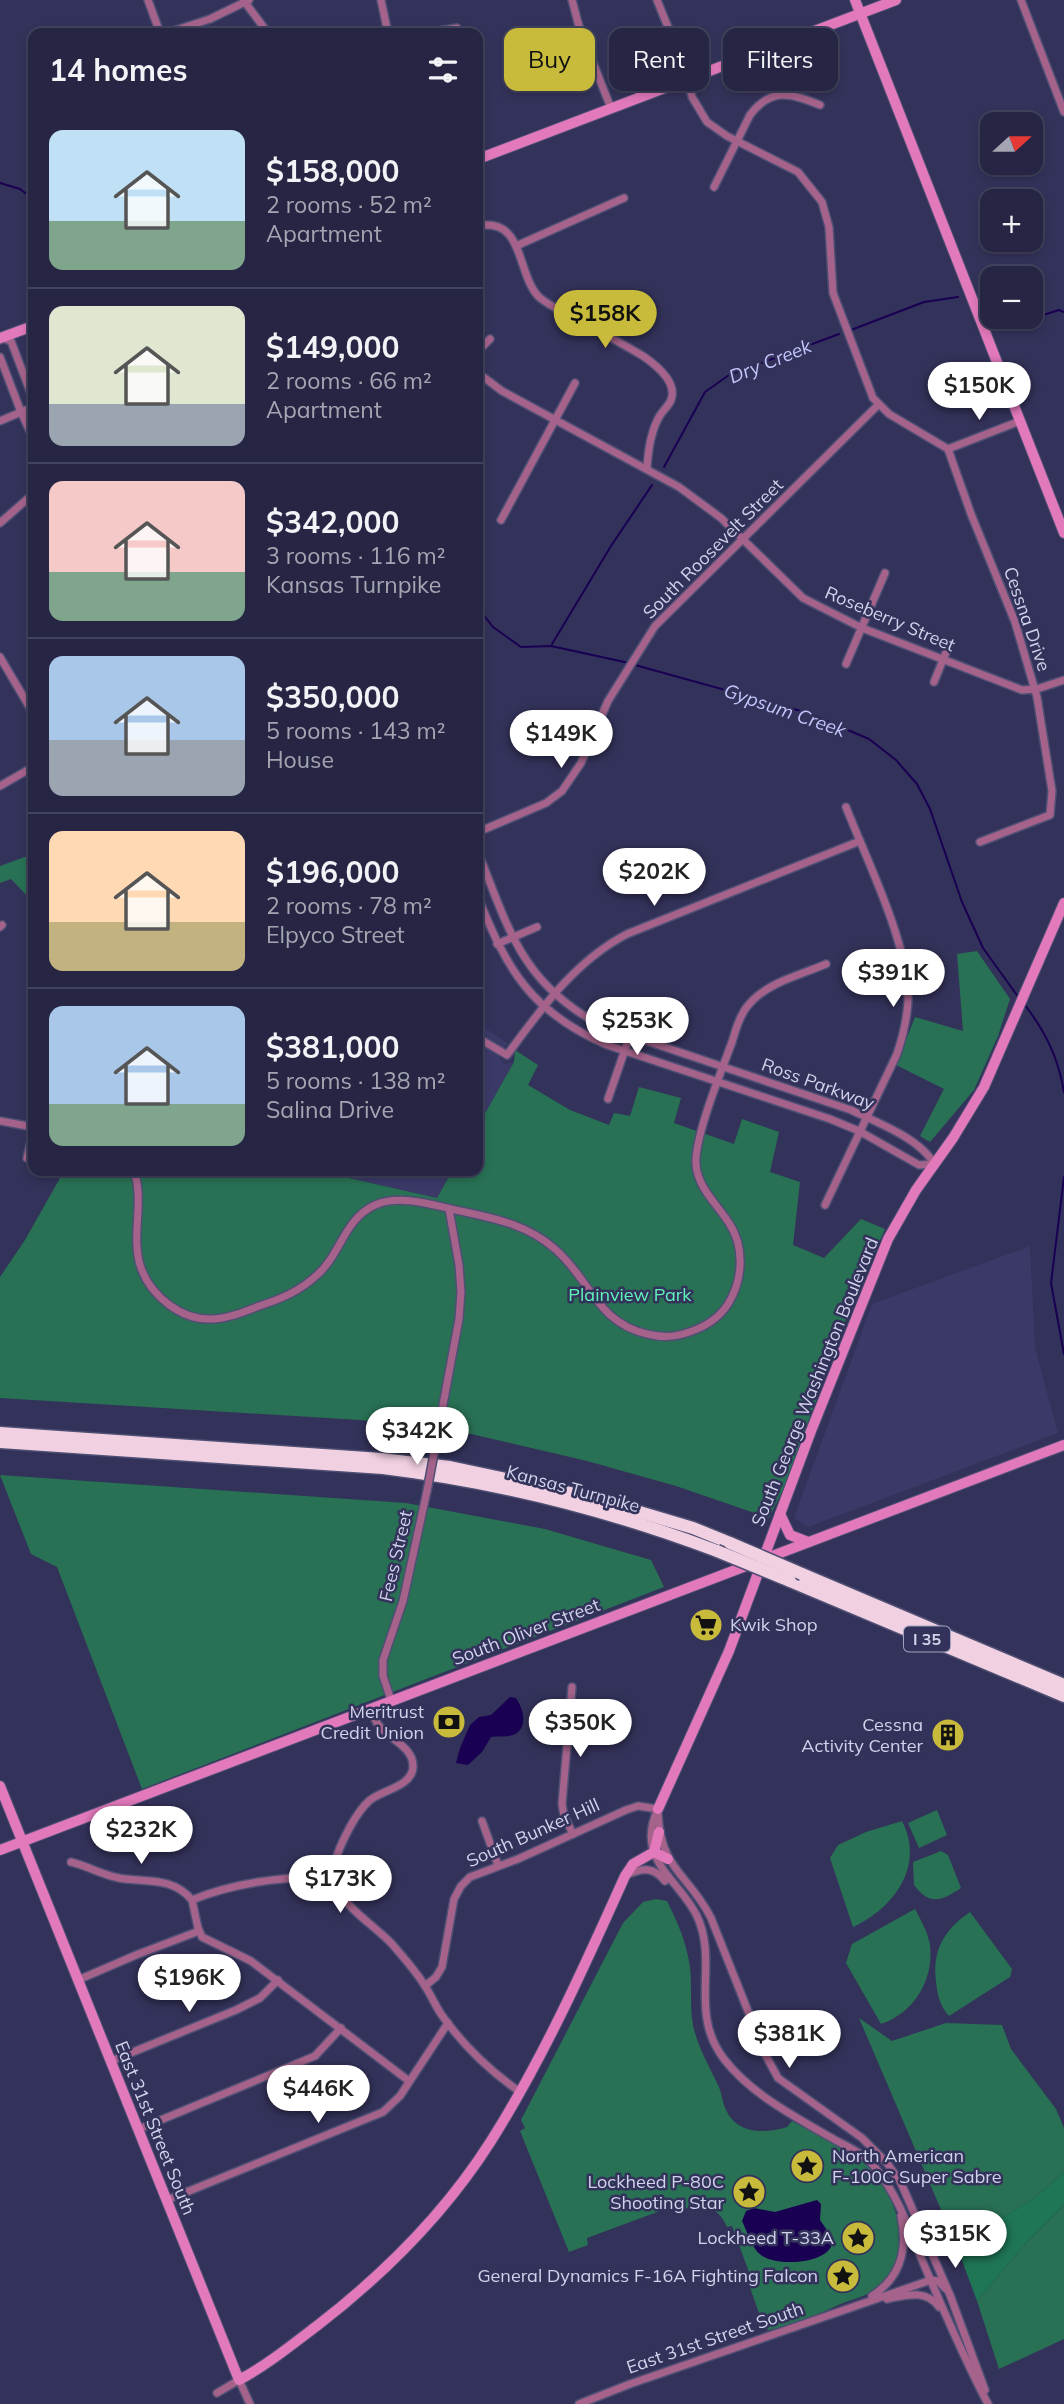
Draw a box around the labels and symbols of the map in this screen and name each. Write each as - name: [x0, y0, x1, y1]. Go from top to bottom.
- north arrow: [980, 112, 1043, 175]
- pin: $158K: [556, 290, 654, 350]
- water label: Dry Creek: [725, 333, 816, 388]
- pin: $150K: [930, 362, 1028, 422]
- street label: South Roosevelt Street: [638, 474, 788, 624]
- street label: Cessna Drive: [999, 564, 1056, 674]
- street label: Roseberry Street: [822, 581, 959, 656]
- water label: Gypsum Creek: [721, 678, 850, 743]
- pin: $149K: [512, 710, 610, 770]
- pin: $202K: [605, 848, 703, 908]
- pin: $391K: [844, 950, 942, 1009]
- pin: $253K: [588, 998, 686, 1057]
- street label: Ross Parkway: [759, 1052, 878, 1115]
- street label: South George Washington Boulevard: [746, 1234, 883, 1530]
- park label: Plainview Park: [568, 1283, 692, 1306]
- pin: $342K: [368, 1408, 466, 1467]
- street label: Kansas Turnpike: [504, 1460, 642, 1517]
- street label: Fees Street: [374, 1508, 417, 1604]
- street label: South Oliver Street: [449, 1593, 603, 1670]
- supermarket icon: Kwik Shop: [687, 1606, 725, 1644]
- place label: Kwik Shop: [730, 1613, 818, 1636]
- road number: I 35: [904, 1626, 950, 1652]
- place label: Meritrust Credit Union: [321, 1700, 424, 1744]
- pin: $350K: [531, 1700, 629, 1759]
- bank icon: Meritrust Credit Union: [430, 1703, 468, 1741]
- place label: Cessna Activity Center: [801, 1713, 923, 1757]
- building icon: Cessna Activity Center: [929, 1716, 967, 1754]
- street label: South Bunker Hill: [463, 1793, 603, 1872]
- pin: $232K: [92, 1806, 190, 1866]
- pin: $173K: [291, 1856, 389, 1915]
- pin: $196K: [140, 1954, 238, 2014]
- pin: $381K: [740, 2010, 838, 2070]
- street label: East 31st Street South: [110, 2037, 201, 2218]
- pin: $446K: [269, 2066, 367, 2125]
- place label: North American F-100C Super Sabre: [832, 2144, 1002, 2188]
- place icon: North American F-100C Super Sabre: [788, 2147, 826, 2185]
- place label: Lockheed P-80C Shooting Star: [587, 2170, 724, 2214]
- place icon: Lockheed P-80C Shooting Star: [730, 2173, 768, 2211]
- pin: $315K: [906, 2210, 1004, 2270]
- place icon: Lockheed T-33A: [839, 2219, 877, 2257]
- place label: Lockheed T-33A: [698, 2226, 834, 2249]
- place icon: General Dynamics F-16A Fighting Falcon: [824, 2257, 862, 2295]
- place label: General Dynamics F-16A Fighting Falcon: [477, 2264, 818, 2287]
- street label: East 31st Street South: [623, 2296, 806, 2379]

